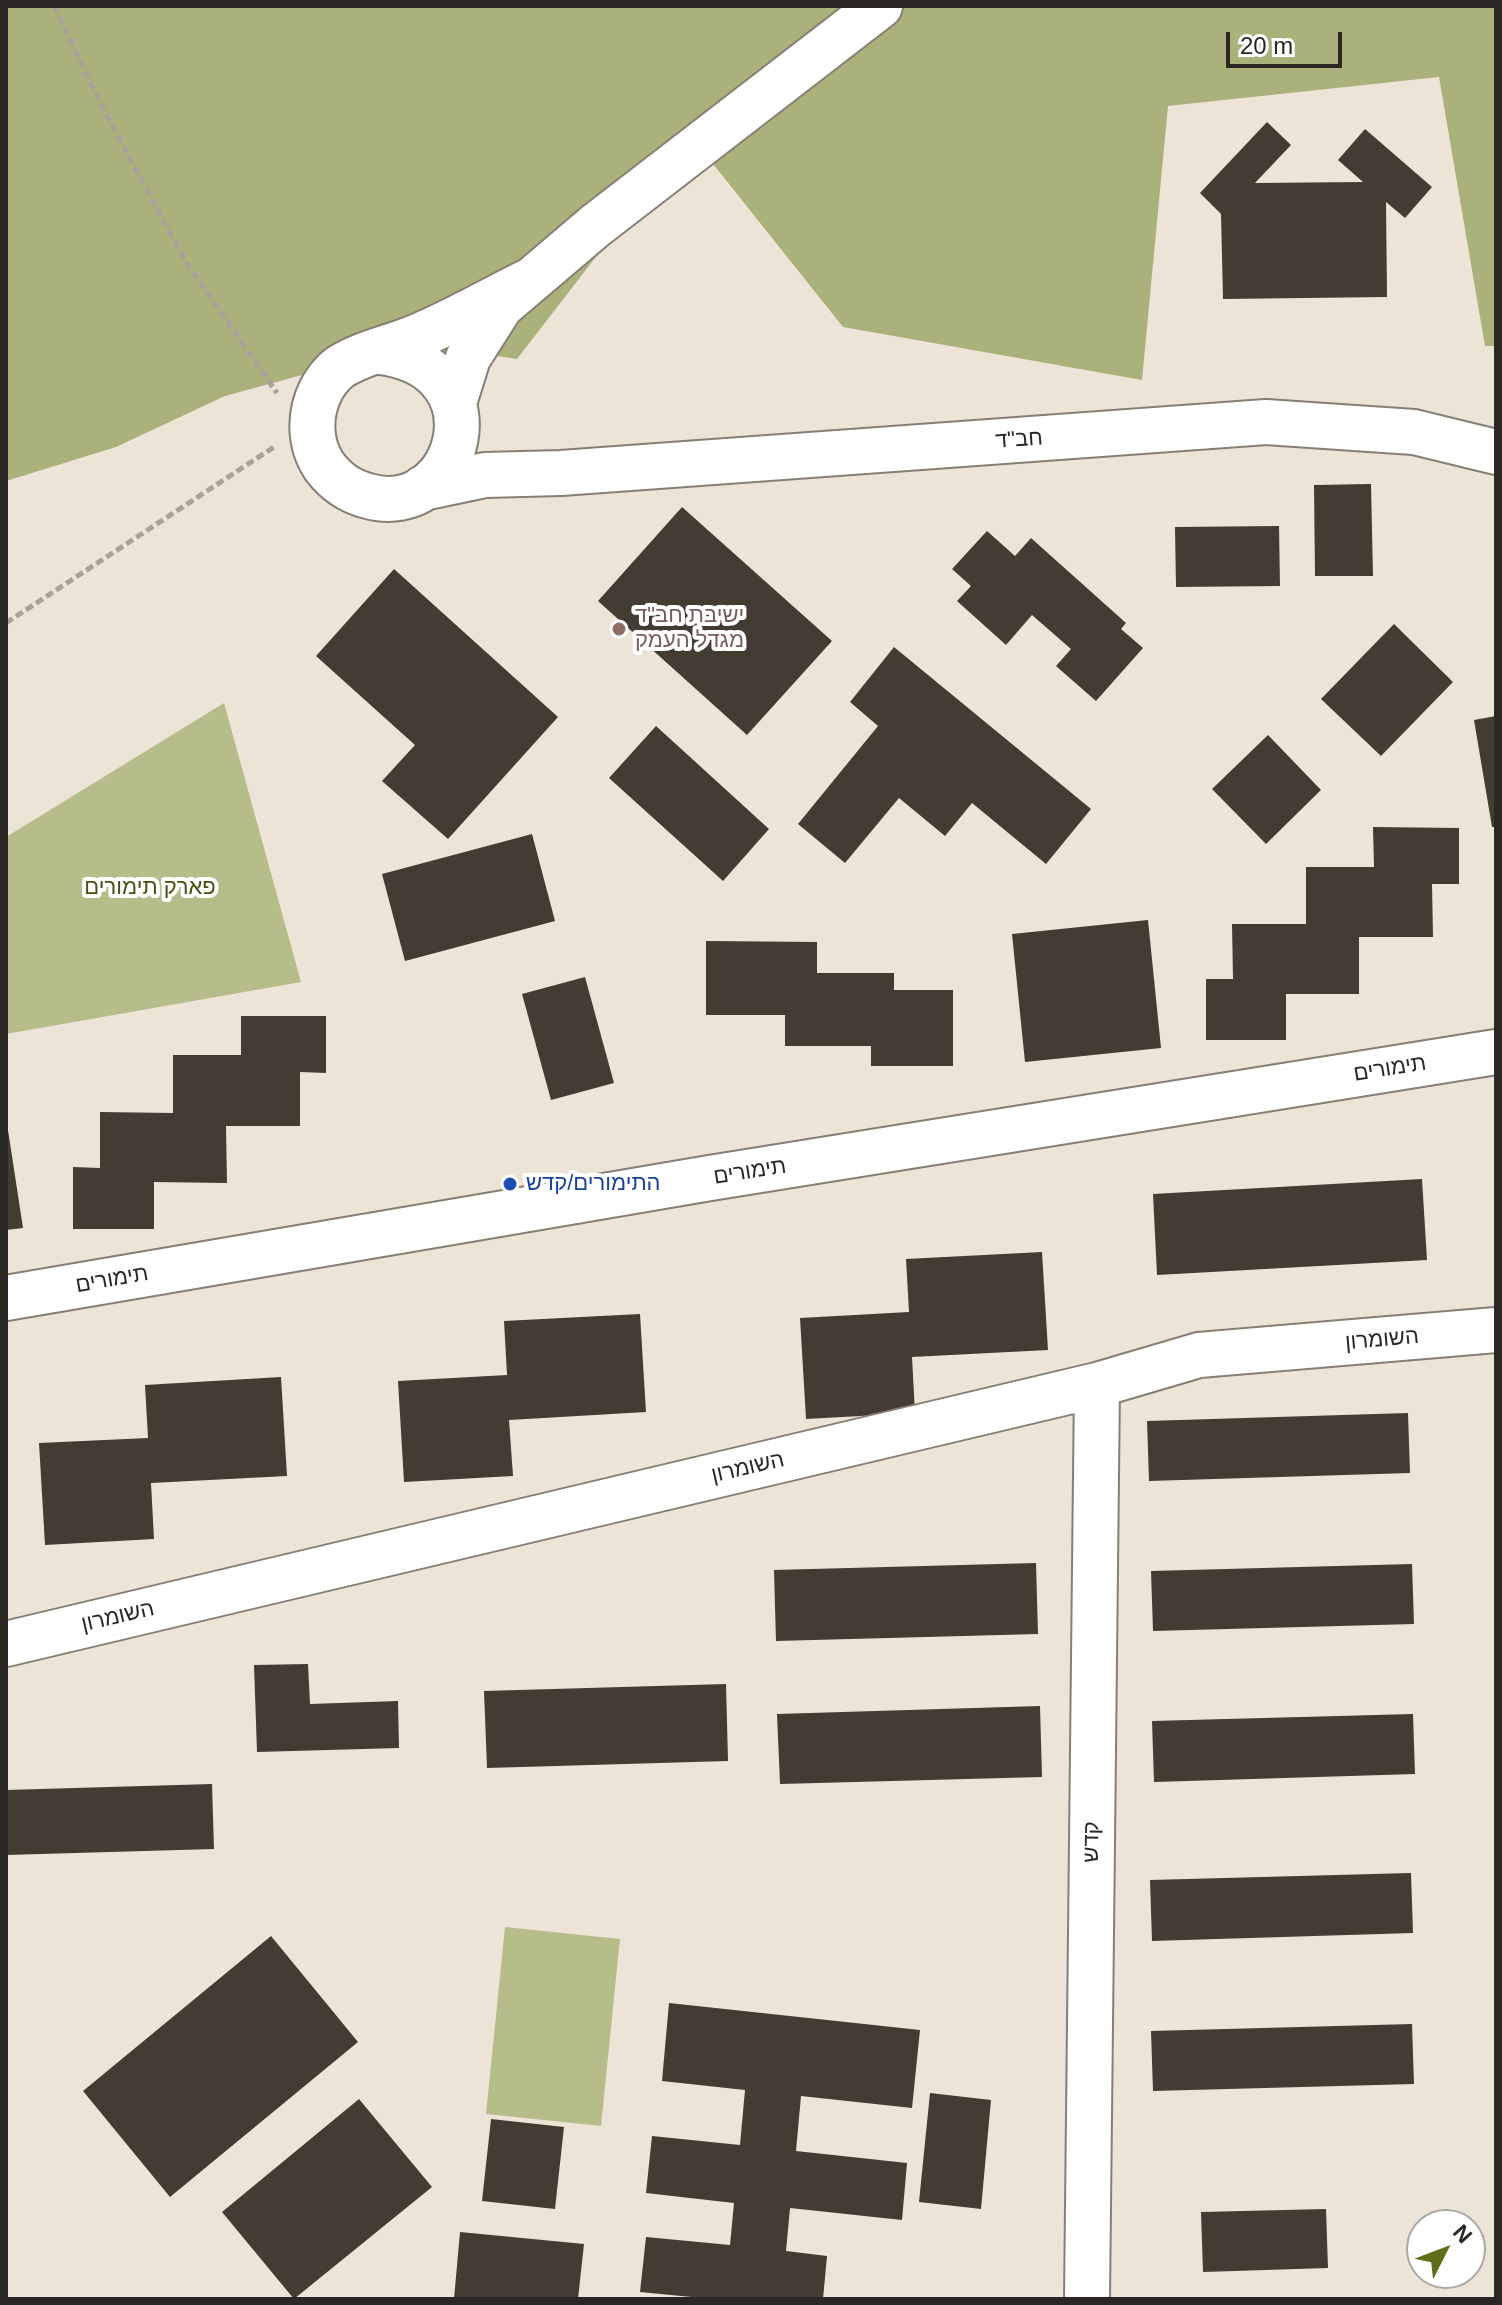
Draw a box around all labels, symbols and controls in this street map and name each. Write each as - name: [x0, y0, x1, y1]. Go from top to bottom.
- scale bar: [1230, 16, 1346, 66]
- text: 20 m: [1240, 32, 1293, 59]
- street label: חב"ד: [994, 425, 1044, 455]
- place label: ישיבת חב"ד מגדל העמק: [635, 603, 744, 654]
- marker: ישיבת חב"ד מגדל העמק: [610, 620, 628, 638]
- park label: פארק תימורים: [84, 875, 216, 901]
- street label: תימורים: [1352, 1050, 1428, 1088]
- street label: תימורים: [712, 1153, 788, 1191]
- place label: התימורים/קדש: [526, 1171, 661, 1197]
- marker: התימורים/קדש: [501, 1175, 519, 1193]
- street label: תימורים: [74, 1261, 150, 1299]
- street label: השומרון: [1344, 1324, 1420, 1356]
- street label: השומרון: [709, 1447, 787, 1489]
- street label: השומרון: [79, 1596, 157, 1638]
- street label: קדש: [1078, 1821, 1106, 1863]
- north arrow: [1406, 2209, 1486, 2289]
- text: N: [1448, 2220, 1477, 2248]

